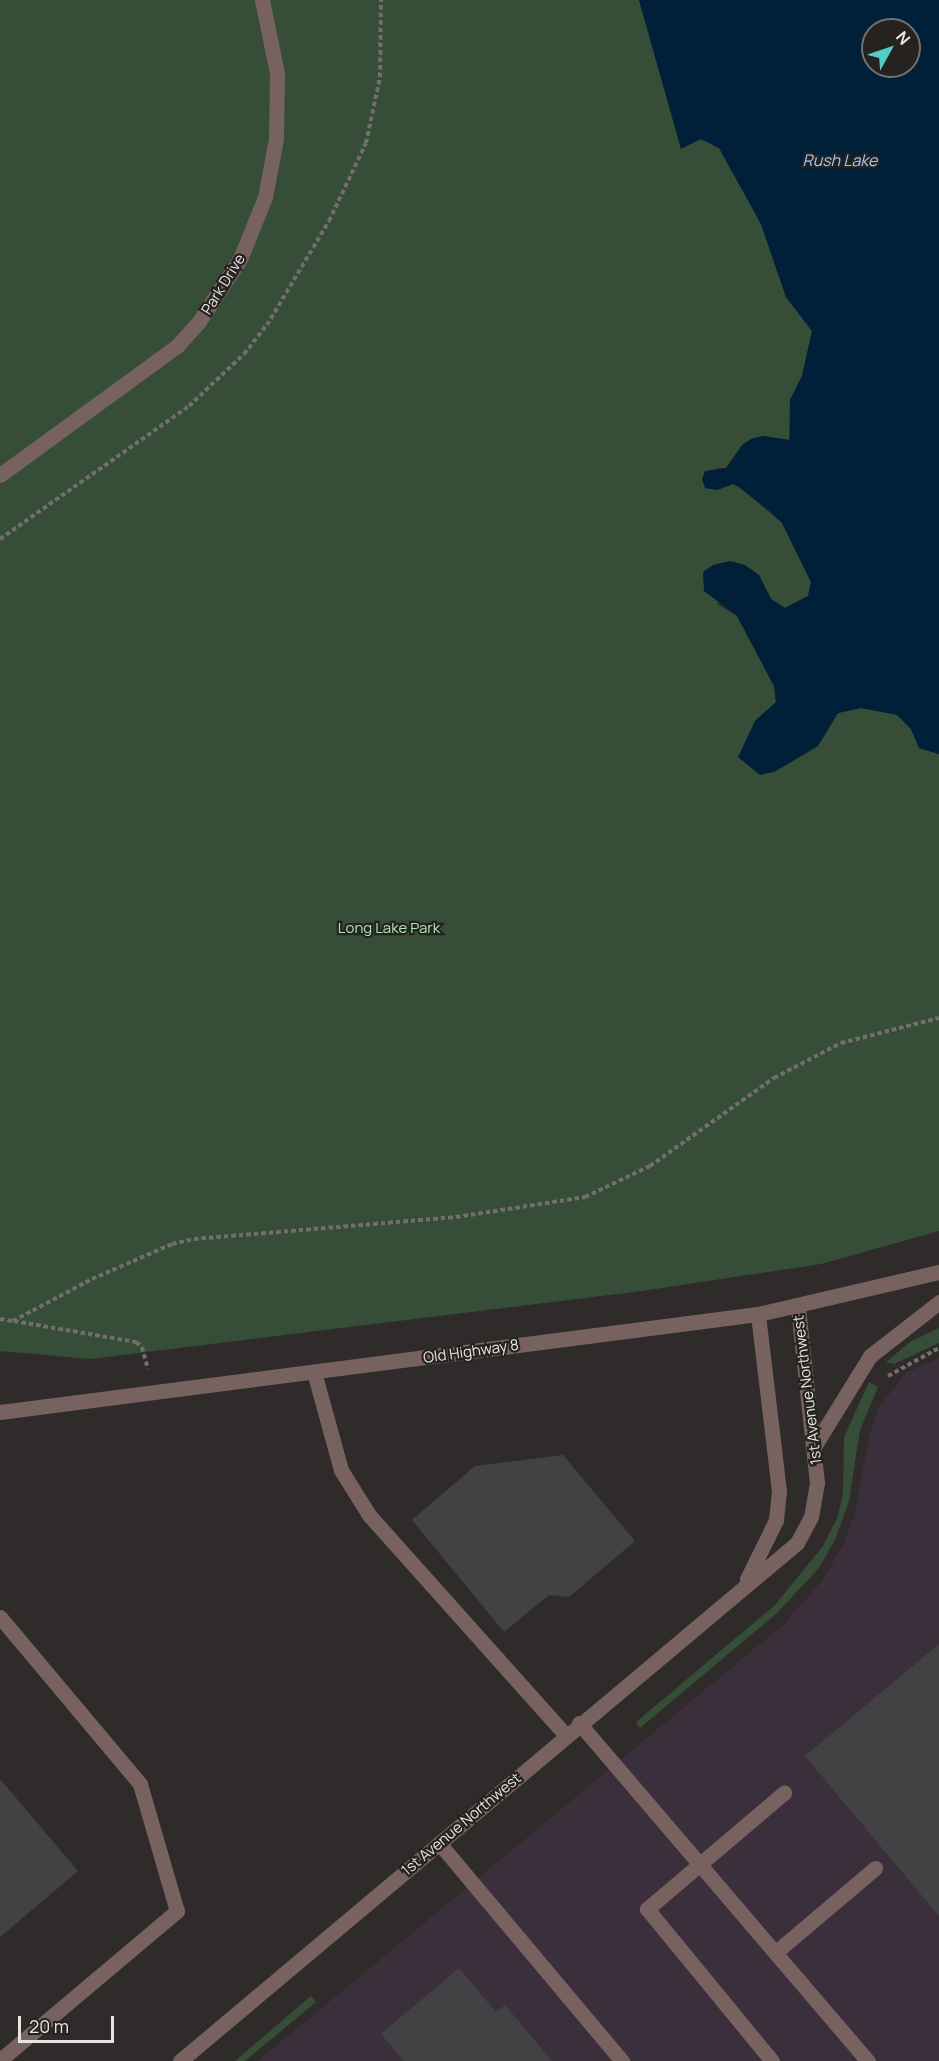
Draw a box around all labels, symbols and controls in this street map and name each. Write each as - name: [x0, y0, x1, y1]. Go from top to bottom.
- north arrow: [861, 18, 921, 78]
- text: N: [891, 26, 915, 49]
- water label: Rush Lake: [803, 150, 877, 170]
- street label: Park Drive: [197, 250, 249, 318]
- park label: Long Lake Park: [338, 919, 440, 937]
- street label: 1st Avenue Northwest: [789, 1314, 825, 1466]
- street label: Old Highway 8: [422, 1335, 520, 1367]
- street label: 1st Avenue Northwest: [398, 1769, 524, 1879]
- scale bar: [21, 2004, 117, 2042]
- text: 20 m: [29, 2014, 69, 2038]

